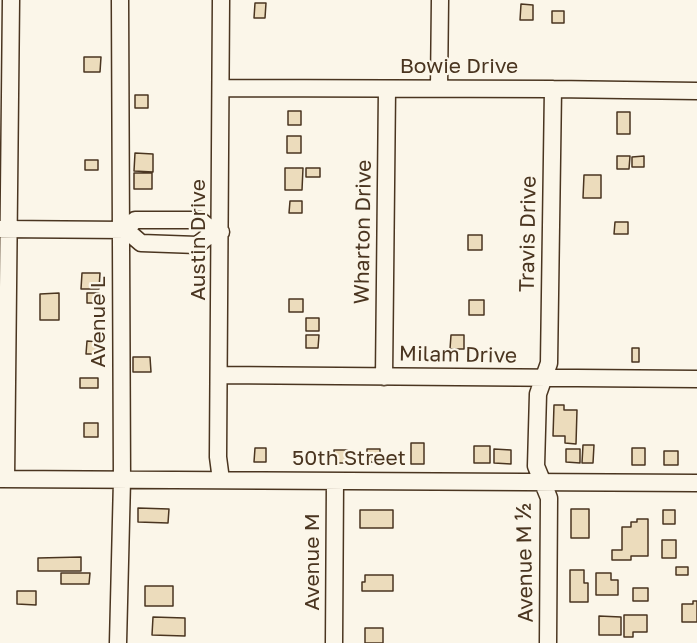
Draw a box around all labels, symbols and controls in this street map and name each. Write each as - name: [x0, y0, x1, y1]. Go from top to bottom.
- street label: Bowie Drive: [400, 53, 518, 79]
- street label: Wharton Drive: [349, 159, 377, 305]
- street label: Travis Drive: [514, 176, 542, 292]
- street label: Austin Drive: [185, 179, 211, 301]
- street label: Avenue L: [85, 276, 111, 368]
- street label: Milam Drive: [399, 341, 517, 369]
- street label: 50th Street: [292, 445, 406, 471]
- street label: Avenue M ½: [511, 503, 539, 623]
- street label: Avenue M: [299, 513, 325, 611]

